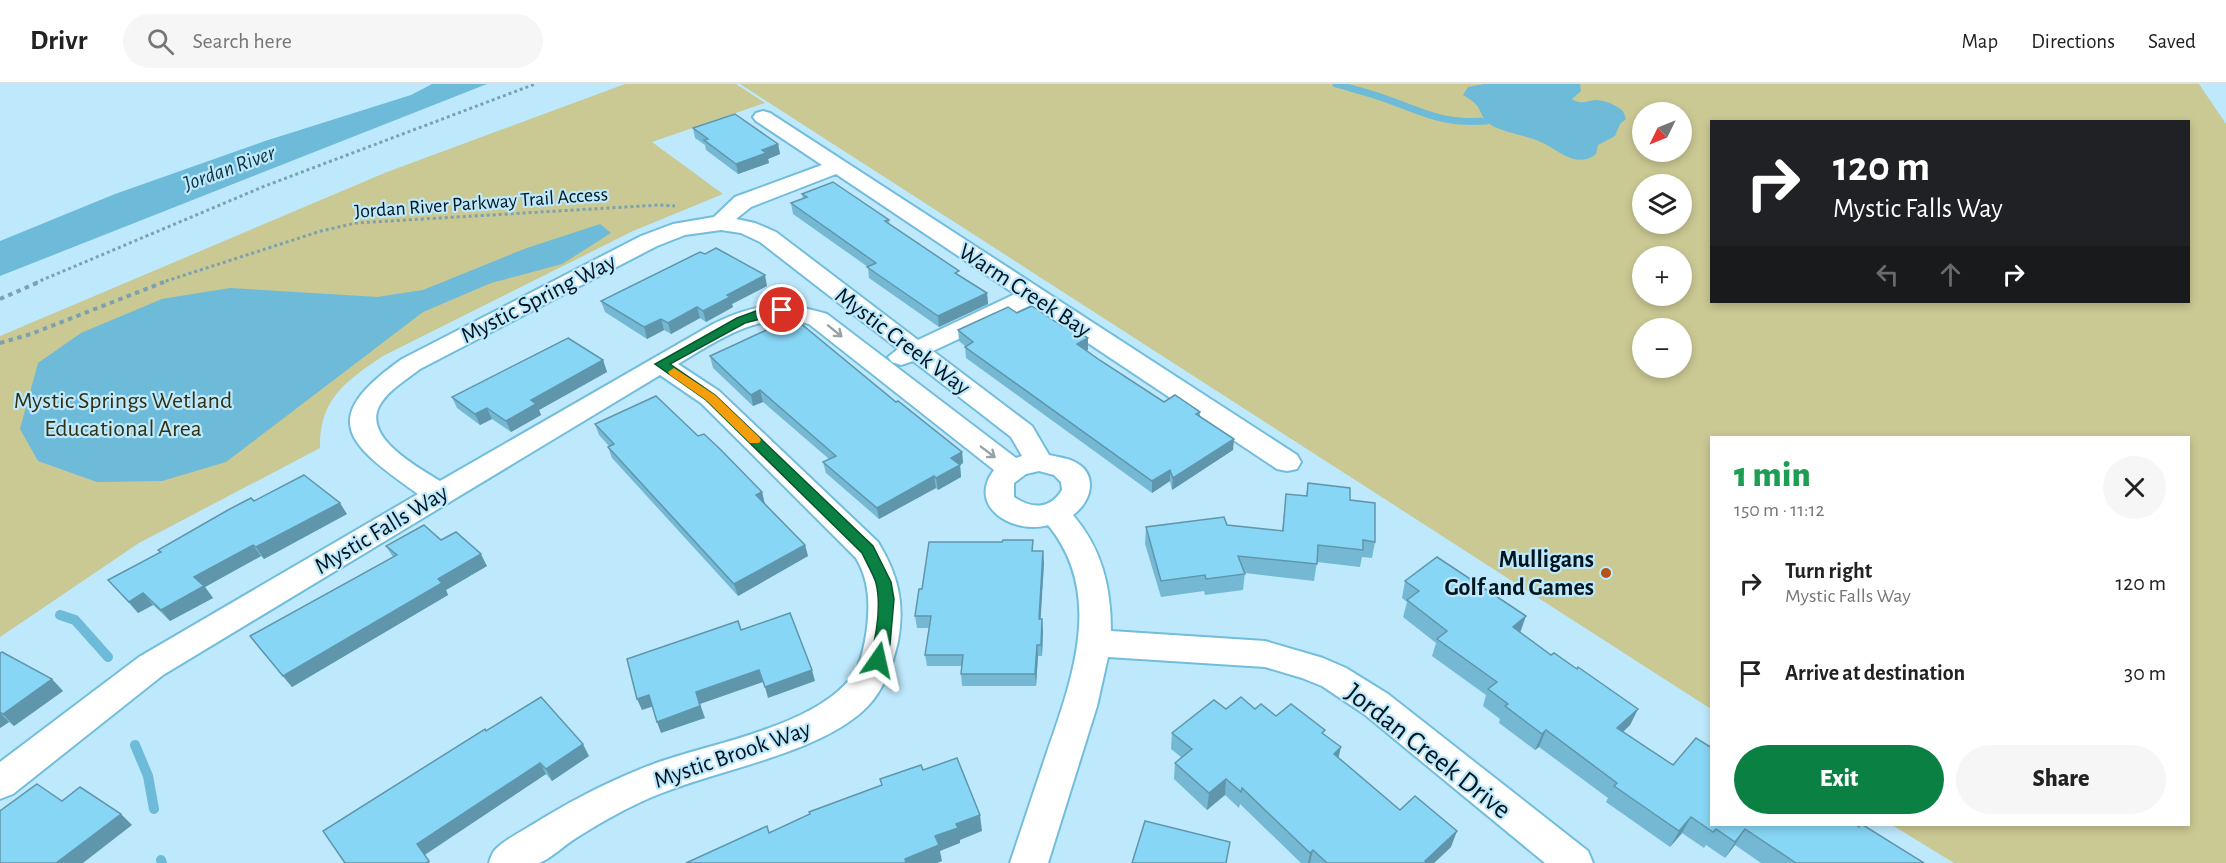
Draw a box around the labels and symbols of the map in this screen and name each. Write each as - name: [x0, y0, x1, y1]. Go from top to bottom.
- north arrow: [1632, 102, 1692, 162]
- water label: Jordan River: [180, 141, 279, 195]
- street label: Jordan River Parkway Trail Access: [354, 184, 609, 222]
- street label: Warm Creek Bay: [954, 239, 1095, 342]
- street label: Mystic Spring Way: [457, 250, 620, 348]
- street label: Mystic Creek Way: [830, 283, 974, 400]
- pin: [756, 284, 807, 335]
- one-way arrow: [827, 324, 843, 337]
- park label: Mystic Springs Wetland Educational Area: [14, 389, 232, 441]
- one-way arrow: [979, 445, 995, 458]
- street label: Mystic Falls Way: [311, 481, 452, 579]
- place label: Mulligans Golf and Games: [1445, 548, 1594, 600]
- marker: Mulligans Golf and Games: [1599, 566, 1613, 580]
- position arrow: [846, 628, 910, 692]
- street label: Jordan Creek Drive: [1340, 679, 1516, 825]
- street label: Mystic Brook Way: [651, 717, 814, 793]

